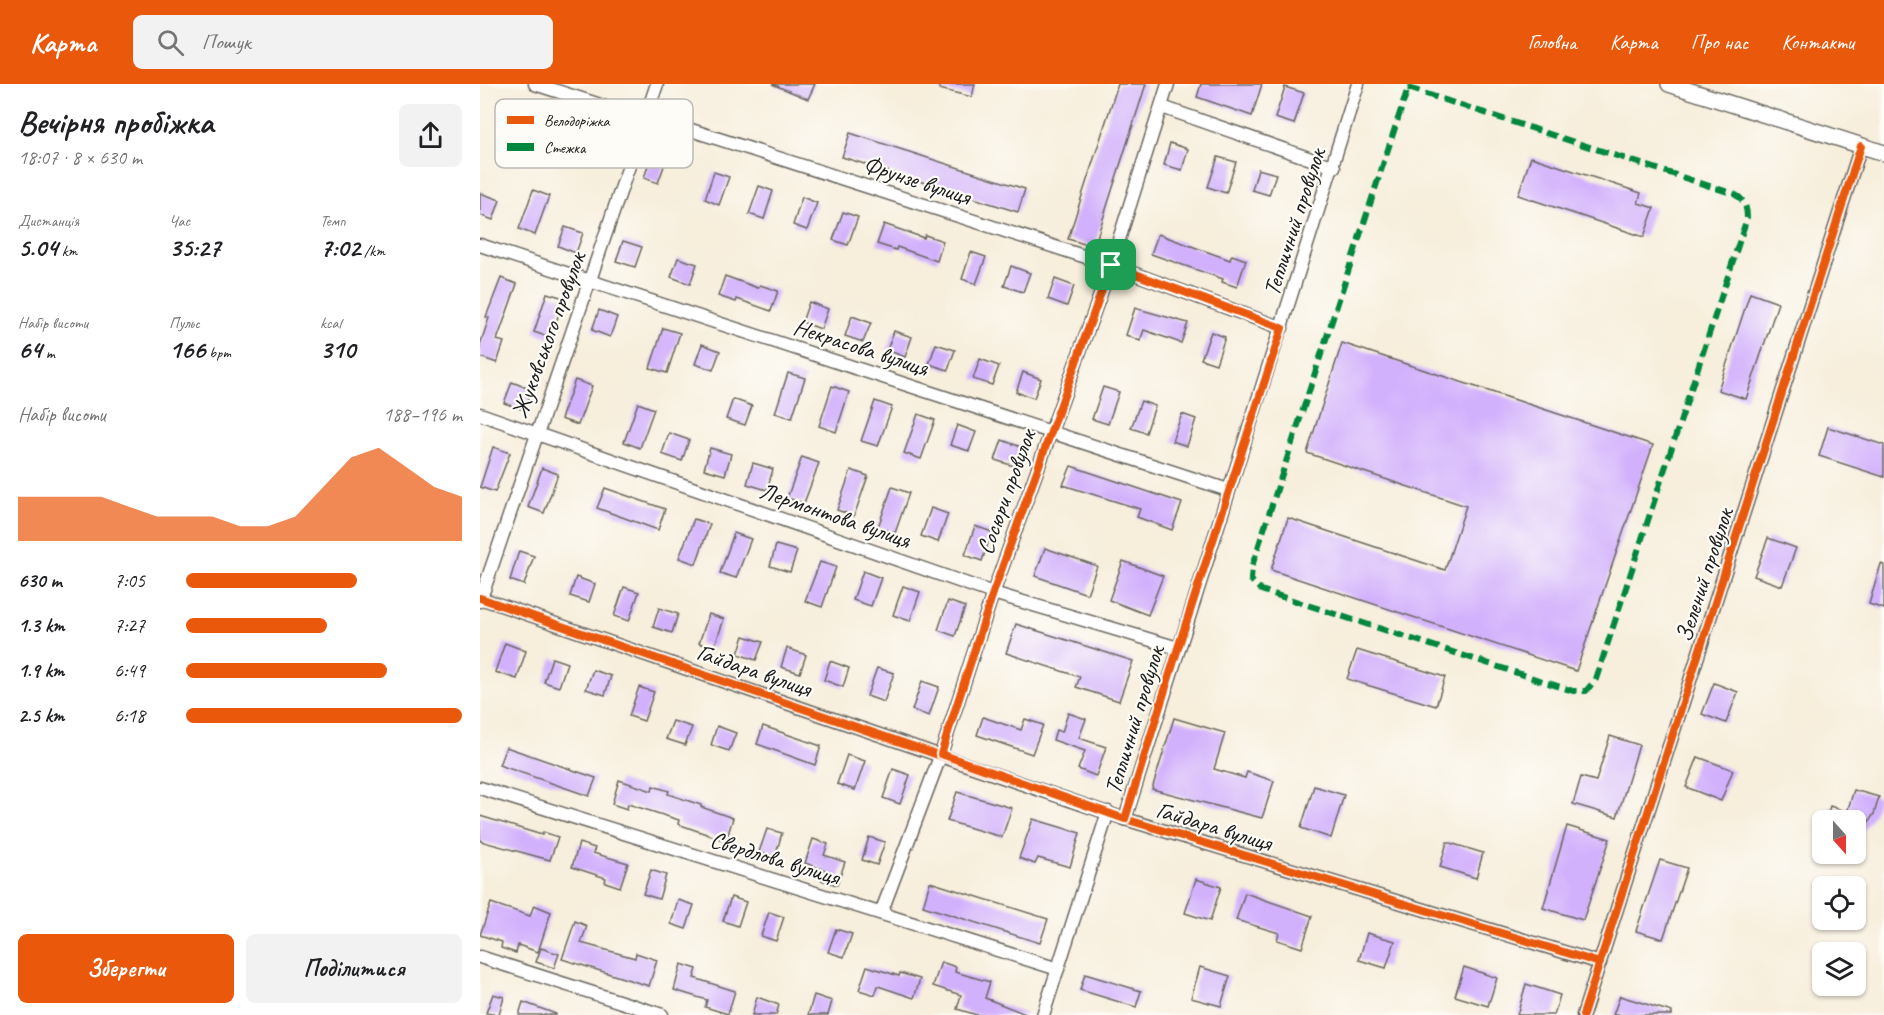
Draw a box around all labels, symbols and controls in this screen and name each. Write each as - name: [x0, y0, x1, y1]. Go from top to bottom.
- search box: [133, 15, 553, 69]
- text: Карта: [30, 25, 97, 60]
- icon: search: [154, 26, 187, 59]
- text: Пошук: [202, 28, 251, 56]
- text: Головна: [1528, 29, 1577, 55]
- text: Карта: [1610, 29, 1658, 55]
- text: Про нас: [1691, 29, 1748, 55]
- text: Контакти: [1781, 29, 1854, 55]
- legend: [495, 99, 693, 168]
- text: Вечірня пробіжка: [18, 101, 213, 143]
- button: share: [399, 104, 462, 167]
- text: Велодоріжка: [544, 111, 611, 131]
- text: Стежка: [544, 138, 587, 158]
- street label: Тепличний провулок: [1256, 142, 1333, 299]
- text: 18:07 · 8 × 630 m: [18, 145, 142, 170]
- street label: Фрунзе вулиця: [860, 149, 976, 212]
- text: Дистанція: [18, 211, 79, 231]
- text: Час: [169, 211, 190, 231]
- text: Темп: [320, 211, 346, 231]
- text: 5.04: [18, 231, 58, 264]
- text: 35:27: [169, 231, 220, 264]
- text: 7:02: [320, 231, 360, 264]
- pin: [1085, 239, 1136, 290]
- text: km: [58, 241, 77, 261]
- text: /km: [360, 241, 385, 261]
- street label: Жуковського провулок: [504, 246, 593, 422]
- icon: arrive: [1094, 248, 1127, 281]
- street label: Некрасова вулиця: [790, 311, 933, 383]
- text: Набір висоти: [18, 313, 88, 333]
- text: Пульс: [169, 313, 200, 333]
- text: kcal: [320, 313, 341, 333]
- text: 64: [18, 333, 42, 366]
- text: 166: [169, 333, 205, 366]
- text: 310: [320, 333, 355, 366]
- text: m: [42, 343, 55, 363]
- text: bpm: [205, 343, 231, 363]
- text: Набір висоти: [18, 402, 105, 427]
- text: 188–196 m: [383, 402, 462, 427]
- street label: Сосюри провулок: [970, 424, 1043, 558]
- street label: Лермонтова вулиця: [756, 475, 916, 555]
- street label: Зелений провулок: [1668, 502, 1740, 646]
- text: 630 m: [18, 568, 62, 593]
- text: 7:05: [114, 568, 145, 593]
- text: 1.3 km: [18, 613, 65, 638]
- text: 7:27: [114, 613, 145, 638]
- street label: Гайдара вулиця: [693, 636, 817, 704]
- street label: Тепличний провулок: [1097, 640, 1171, 798]
- text: 1.9 km: [18, 658, 64, 683]
- text: 6:49: [114, 658, 145, 683]
- text: 2.5 km: [18, 703, 64, 728]
- text: 6:18: [114, 703, 145, 728]
- street label: Гайдара вулиця: [1153, 794, 1277, 858]
- north arrow: [1812, 810, 1866, 864]
- map controls: [1812, 810, 1866, 996]
- street label: Свердлова вулиця: [707, 824, 845, 892]
- button: locate: [1812, 876, 1866, 930]
- button: Зберегти: [18, 934, 234, 1003]
- button: Поділитися: [246, 934, 462, 1003]
- button: layers: [1812, 942, 1866, 996]

